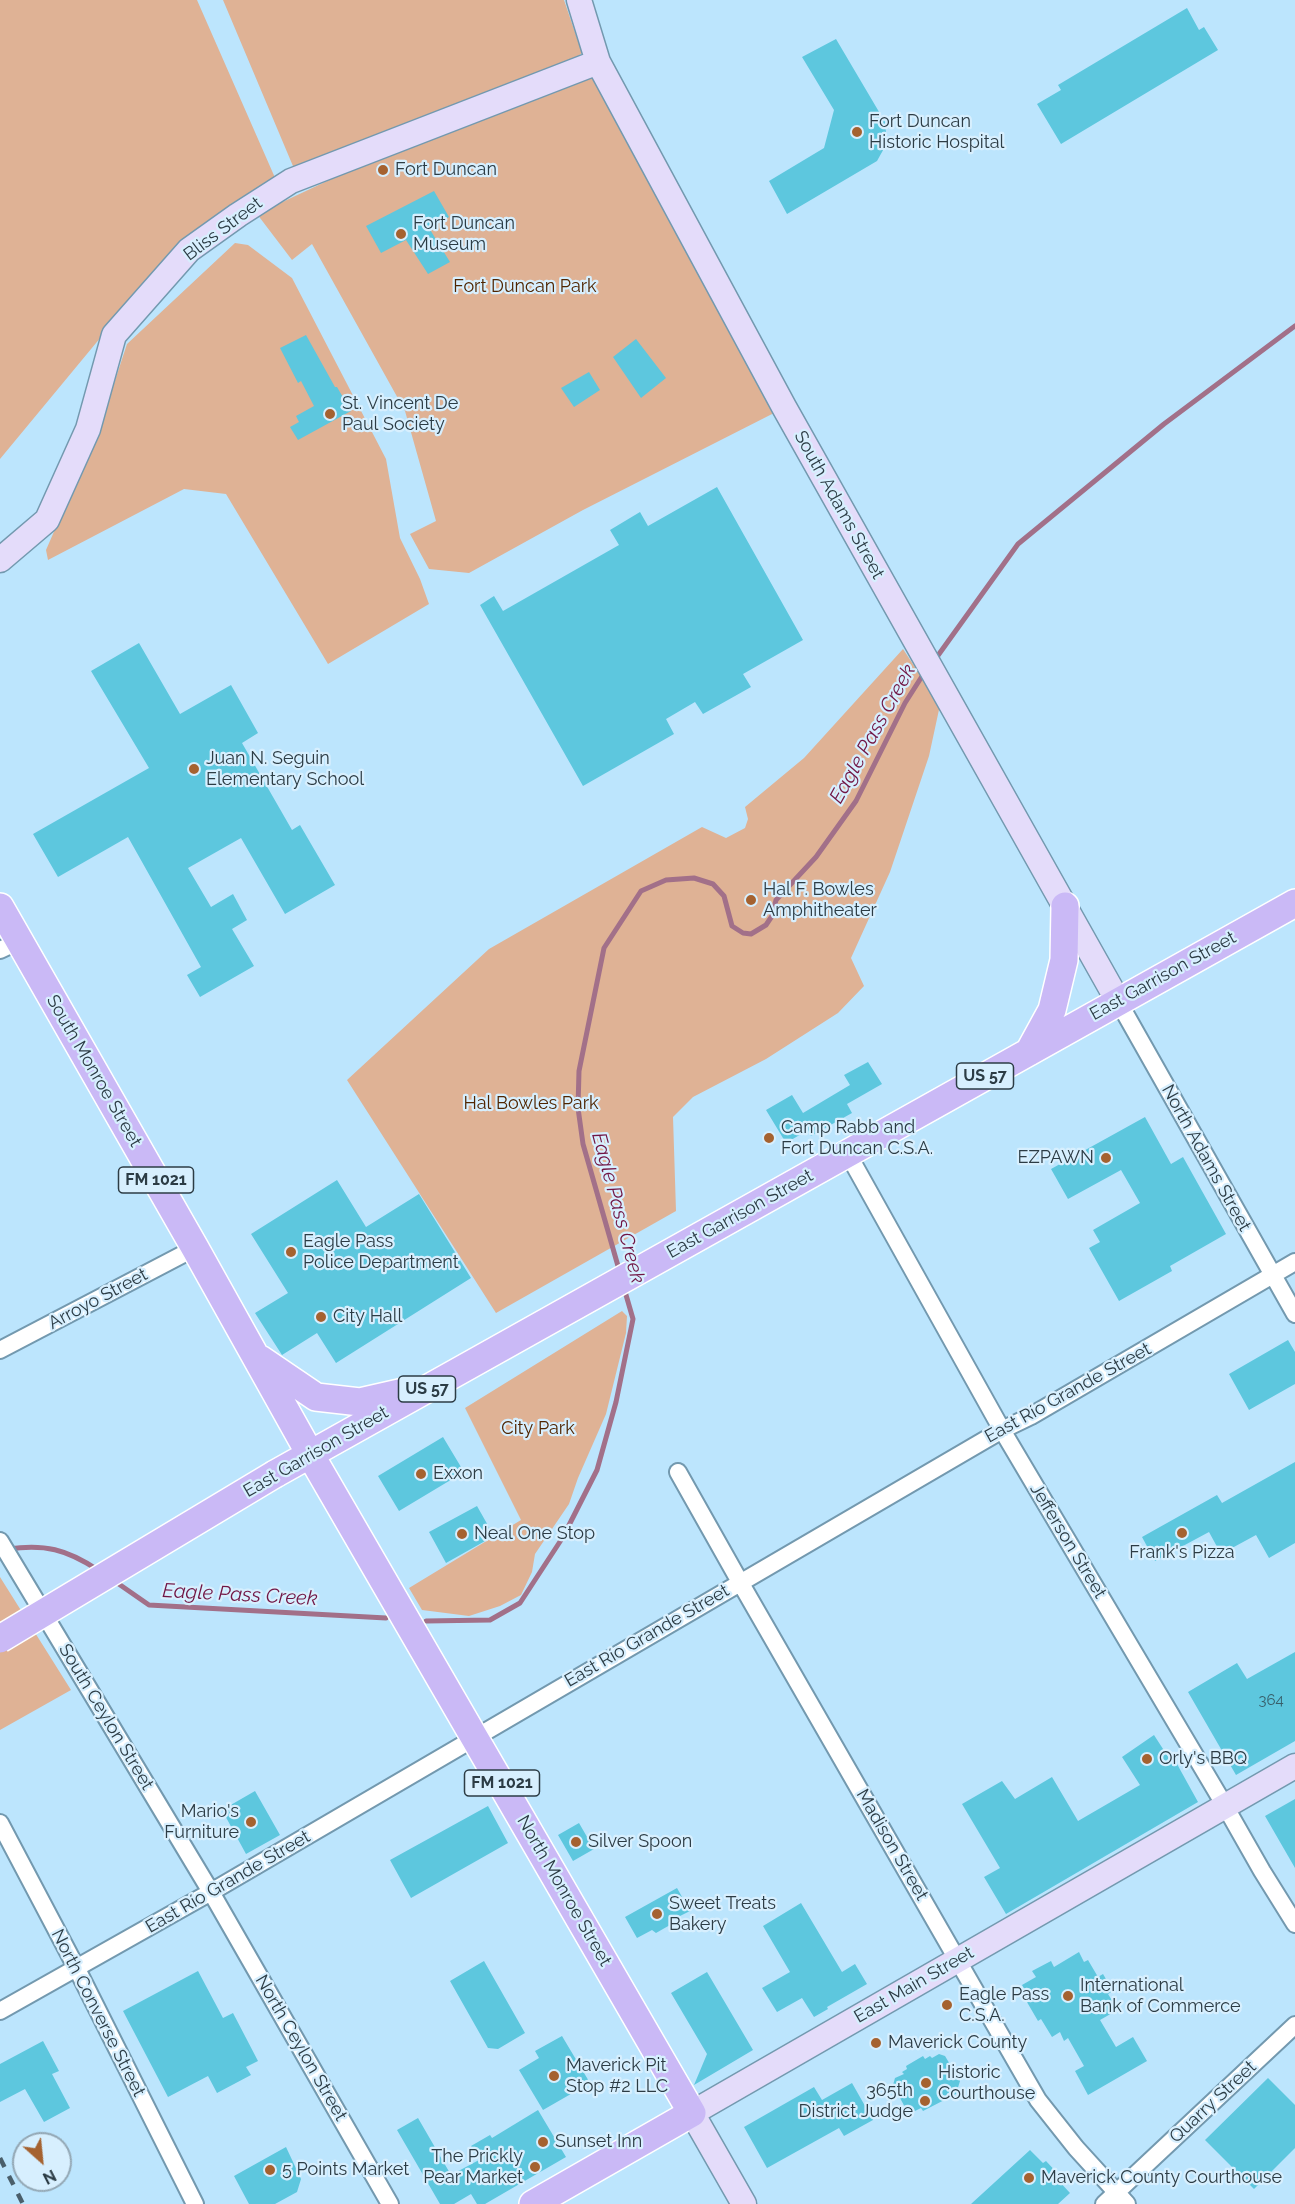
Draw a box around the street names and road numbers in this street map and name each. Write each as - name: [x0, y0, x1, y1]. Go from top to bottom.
- street label: Bliss Street: [179, 192, 267, 266]
- street label: South Adams Street: [789, 427, 889, 583]
- street label: East Garrison Street: [1086, 927, 1240, 1025]
- street label: South Monroe Street: [42, 991, 146, 1151]
- road number: US 57: [956, 1063, 1014, 1089]
- street label: North Adams Street: [1157, 1081, 1255, 1235]
- street label: East Garrison Street: [663, 1165, 817, 1263]
- road number: FM 1021: [118, 1167, 194, 1193]
- street label: Arroyo Street: [45, 1264, 151, 1334]
- street label: East Río Grande Street: [981, 1338, 1155, 1448]
- road number: US 57: [398, 1376, 456, 1402]
- street label: East Garrison Street: [240, 1402, 392, 1502]
- street label: Jefferson Street: [1025, 1480, 1111, 1602]
- street label: East Río Grande Street: [561, 1580, 733, 1692]
- street label: South Ceylon Street: [54, 1640, 158, 1794]
- road number: FM 1021: [464, 1770, 540, 1796]
- street label: Madison Street: [851, 1785, 933, 1905]
- street label: North Monroe Street: [512, 1812, 616, 1970]
- street label: East Río Grande Street: [142, 1826, 314, 1938]
- street label: North Converse Street: [46, 1926, 150, 2100]
- street label: East Main Street: [850, 1942, 978, 2028]
- street label: North Ceylon Street: [250, 1971, 352, 2125]
- street label: Quarry Street: [1165, 2056, 1261, 2148]

